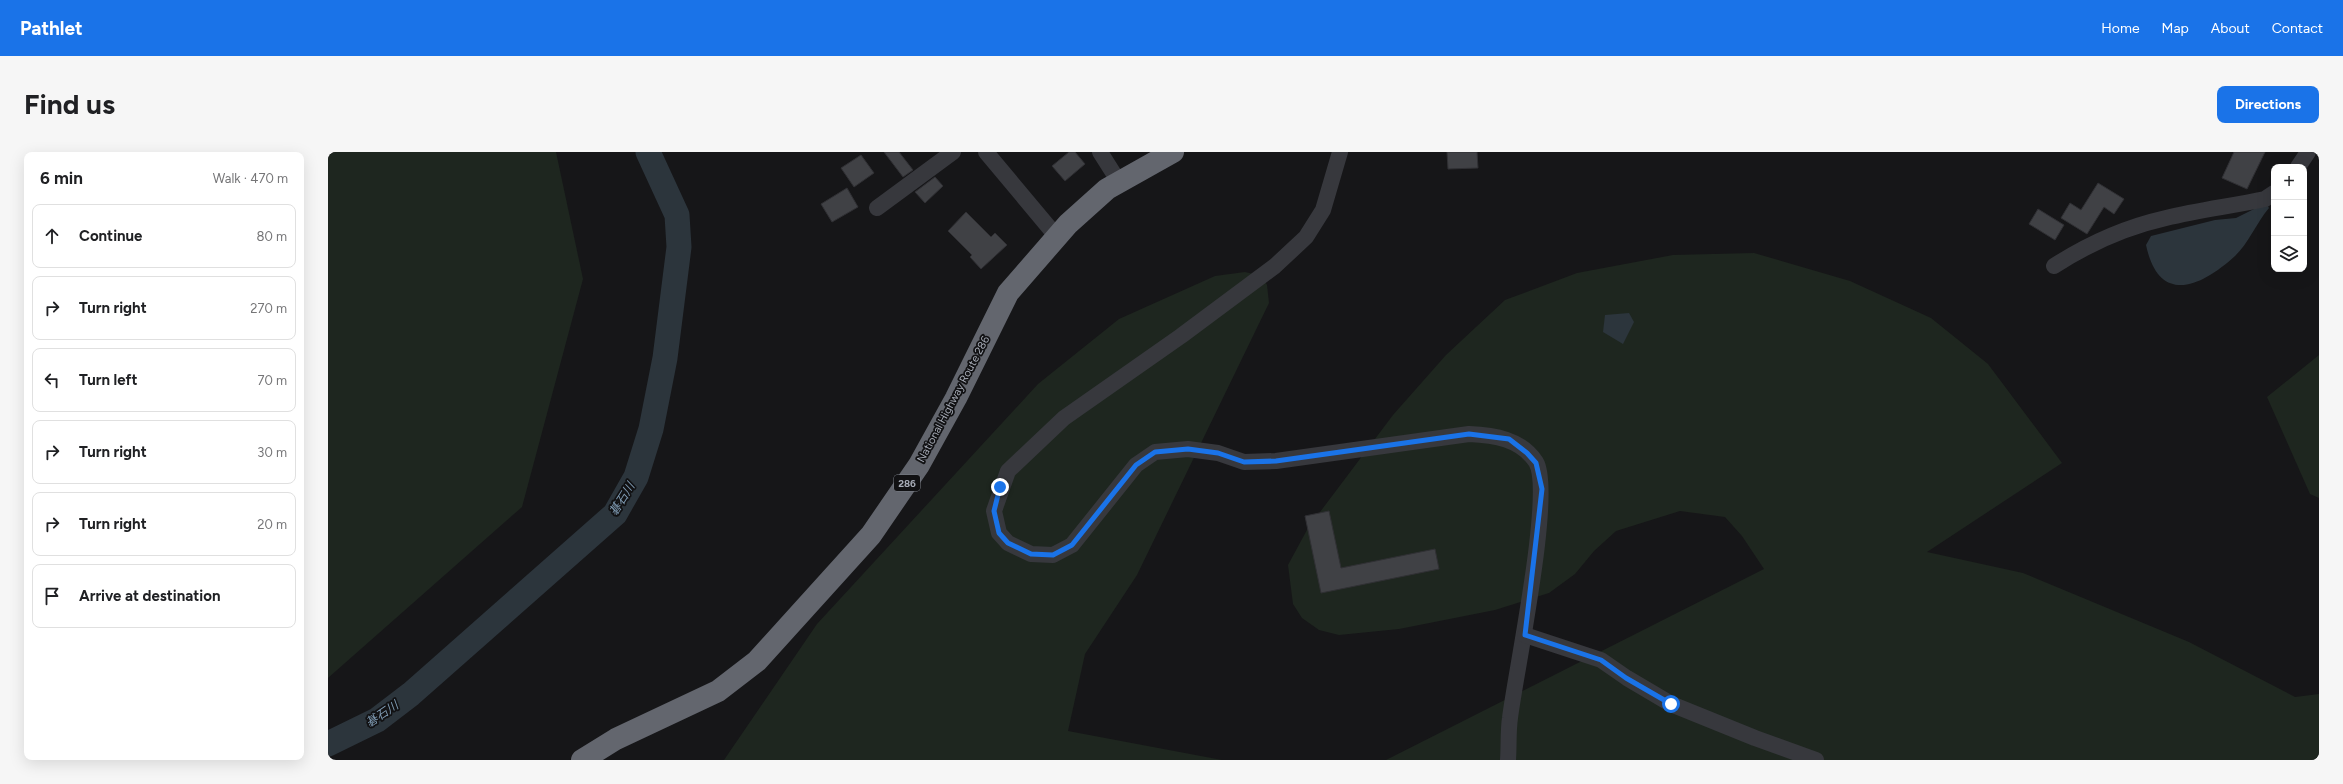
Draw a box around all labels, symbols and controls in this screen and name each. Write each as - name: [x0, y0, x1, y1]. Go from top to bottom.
- text: Pathlet: [20, 17, 83, 40]
- text: Home: [2101, 20, 2140, 37]
- text: Map: [2162, 20, 2189, 37]
- text: About: [2211, 20, 2250, 37]
- text: Contact: [2272, 20, 2323, 37]
- button: Directions: [2217, 86, 2319, 123]
- text: Find us: [24, 87, 115, 121]
- map controls: [2271, 164, 2307, 272]
- button: +: [2271, 164, 2307, 200]
- text: 6 min: [40, 168, 83, 188]
- text: Walk · 470 m: [213, 171, 288, 186]
- button: −: [2271, 200, 2307, 236]
- icon: ahead: [41, 225, 63, 247]
- text: Continue: [79, 227, 142, 245]
- text: 80 m: [256, 229, 287, 244]
- button: layers: [2271, 236, 2307, 272]
- icon: right: [41, 297, 63, 319]
- text: Turn right: [79, 299, 147, 317]
- text: 270 m: [250, 301, 287, 316]
- street label: National Highway Route 286: [915, 334, 992, 465]
- icon: left: [41, 369, 63, 391]
- text: Turn left: [79, 371, 137, 389]
- text: 70 m: [257, 373, 287, 388]
- icon: right: [41, 441, 63, 463]
- text: Turn right: [79, 443, 147, 461]
- text: 30 m: [257, 445, 287, 460]
- road number: 286: [894, 475, 920, 491]
- water label: 碁石川: [607, 478, 639, 518]
- route end: [991, 478, 1009, 496]
- icon: right: [41, 513, 63, 535]
- text: Turn right: [79, 515, 147, 533]
- text: 20 m: [257, 517, 287, 532]
- icon: arrive: [41, 585, 63, 607]
- text: Arrive at destination: [79, 587, 220, 605]
- route start: [1662, 695, 1680, 713]
- water label: 碁石川: [363, 697, 402, 730]

